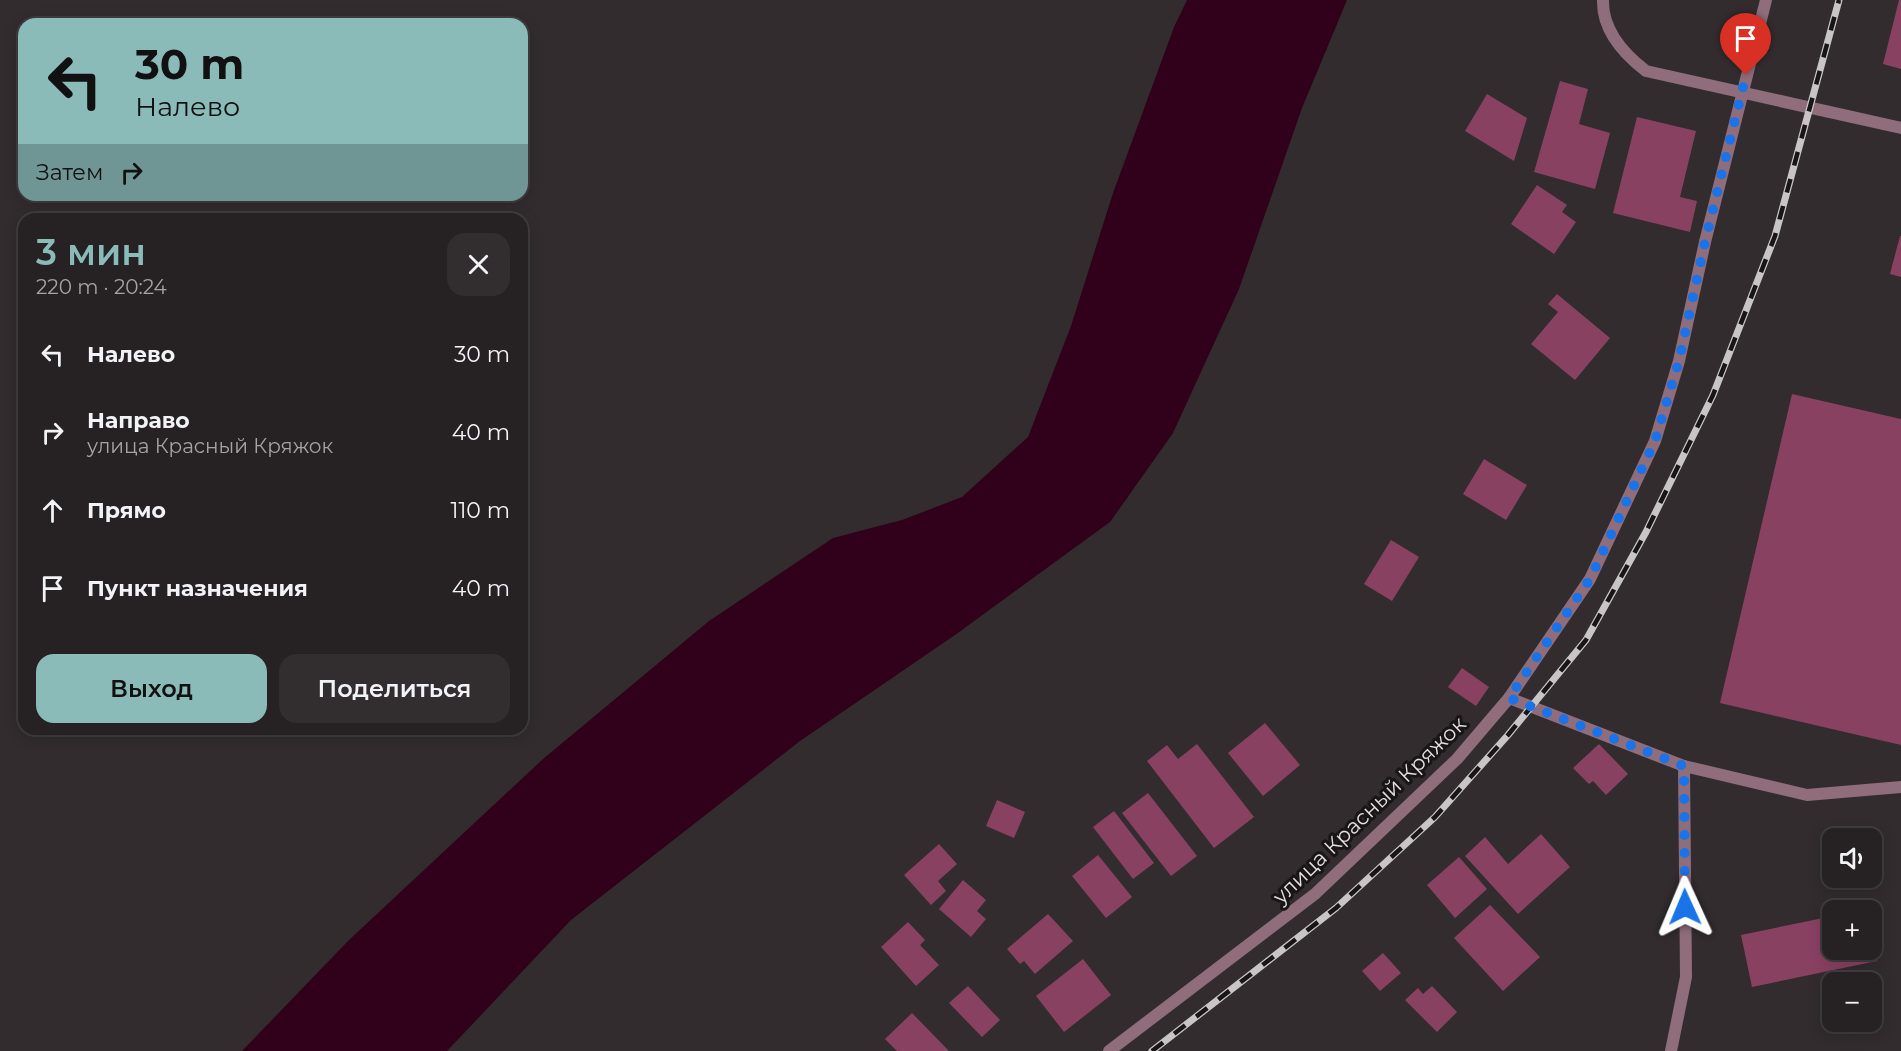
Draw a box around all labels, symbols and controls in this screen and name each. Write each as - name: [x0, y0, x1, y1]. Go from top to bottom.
- pin: [1720, 13, 1771, 75]
- icon: arrive: [1729, 22, 1762, 55]
- text: 30 m: [135, 38, 244, 90]
- icon: left: [36, 42, 114, 120]
- text: Налево: [135, 90, 240, 123]
- icon: right: [115, 156, 148, 189]
- text: Затем: [36, 159, 103, 186]
- text: 3 мин: [36, 230, 146, 274]
- button: close: [447, 233, 510, 296]
- text: 220 m · 20:24: [36, 275, 167, 299]
- icon: left: [36, 338, 69, 371]
- text: Налево: [87, 341, 175, 368]
- text: 30 m: [454, 341, 510, 368]
- text: Направо: [87, 407, 190, 434]
- icon: right: [36, 416, 69, 449]
- text: 40 m: [452, 419, 510, 446]
- text: улица Красный Кряжок: [87, 434, 333, 458]
- icon: ahead: [36, 494, 69, 527]
- text: Прямо: [87, 497, 166, 524]
- text: 110 m: [450, 497, 510, 524]
- icon: arrive: [36, 572, 69, 605]
- text: Пункт назначения: [87, 575, 308, 602]
- text: 40 m: [452, 575, 510, 602]
- button: Выход: [36, 654, 267, 723]
- button: Поделиться: [279, 654, 510, 723]
- street label: улица Красный Кряжок: [1267, 711, 1471, 909]
- map controls: [1822, 828, 1882, 1032]
- button: sound: [1822, 828, 1882, 888]
- position arrow: [1653, 875, 1717, 939]
- button: +: [1822, 900, 1882, 960]
- button: −: [1822, 972, 1882, 1032]

